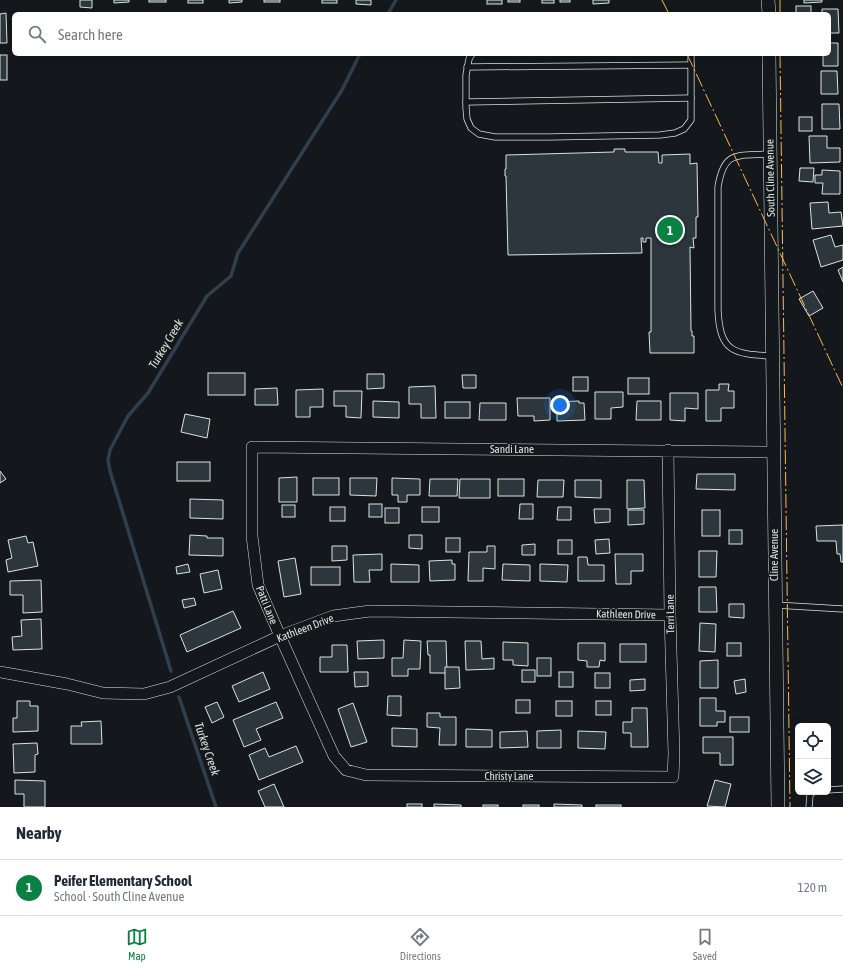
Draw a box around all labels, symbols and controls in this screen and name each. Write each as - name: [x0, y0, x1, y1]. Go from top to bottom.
- search box: [12, 12, 831, 56]
- icon: search: [26, 23, 48, 45]
- text: Search here: [58, 26, 123, 43]
- street label: South Cline Avenue: [763, 139, 777, 217]
- pin: 1: [657, 215, 683, 245]
- water label: Turkey Creek: [146, 316, 187, 371]
- your location: [550, 395, 570, 415]
- street label: Sandi Lane: [490, 443, 534, 455]
- street label: Cline Avenue: [768, 529, 780, 581]
- street label: Patti Lane: [254, 584, 280, 626]
- street label: Terri Lane: [664, 594, 676, 634]
- street label: Kathleen Drive: [596, 607, 656, 621]
- street label: Kathleen Drive: [275, 612, 335, 644]
- water label: Turkey Creek: [191, 720, 223, 778]
- map controls: [795, 723, 831, 795]
- button: locate: [795, 723, 831, 759]
- button: layers: [795, 759, 831, 795]
- street label: Christy Lane: [485, 770, 533, 782]
- text: Nearby: [16, 823, 62, 843]
- text: Peifer Elementary School: [54, 872, 192, 889]
- text: 1: [26, 880, 32, 895]
- text: 120 m: [798, 880, 827, 895]
- text: School · South Cline Avenue: [54, 889, 185, 904]
- tab: Map: [126, 926, 148, 962]
- tab: Directions: [400, 926, 441, 962]
- tab: Saved: [693, 926, 717, 962]

